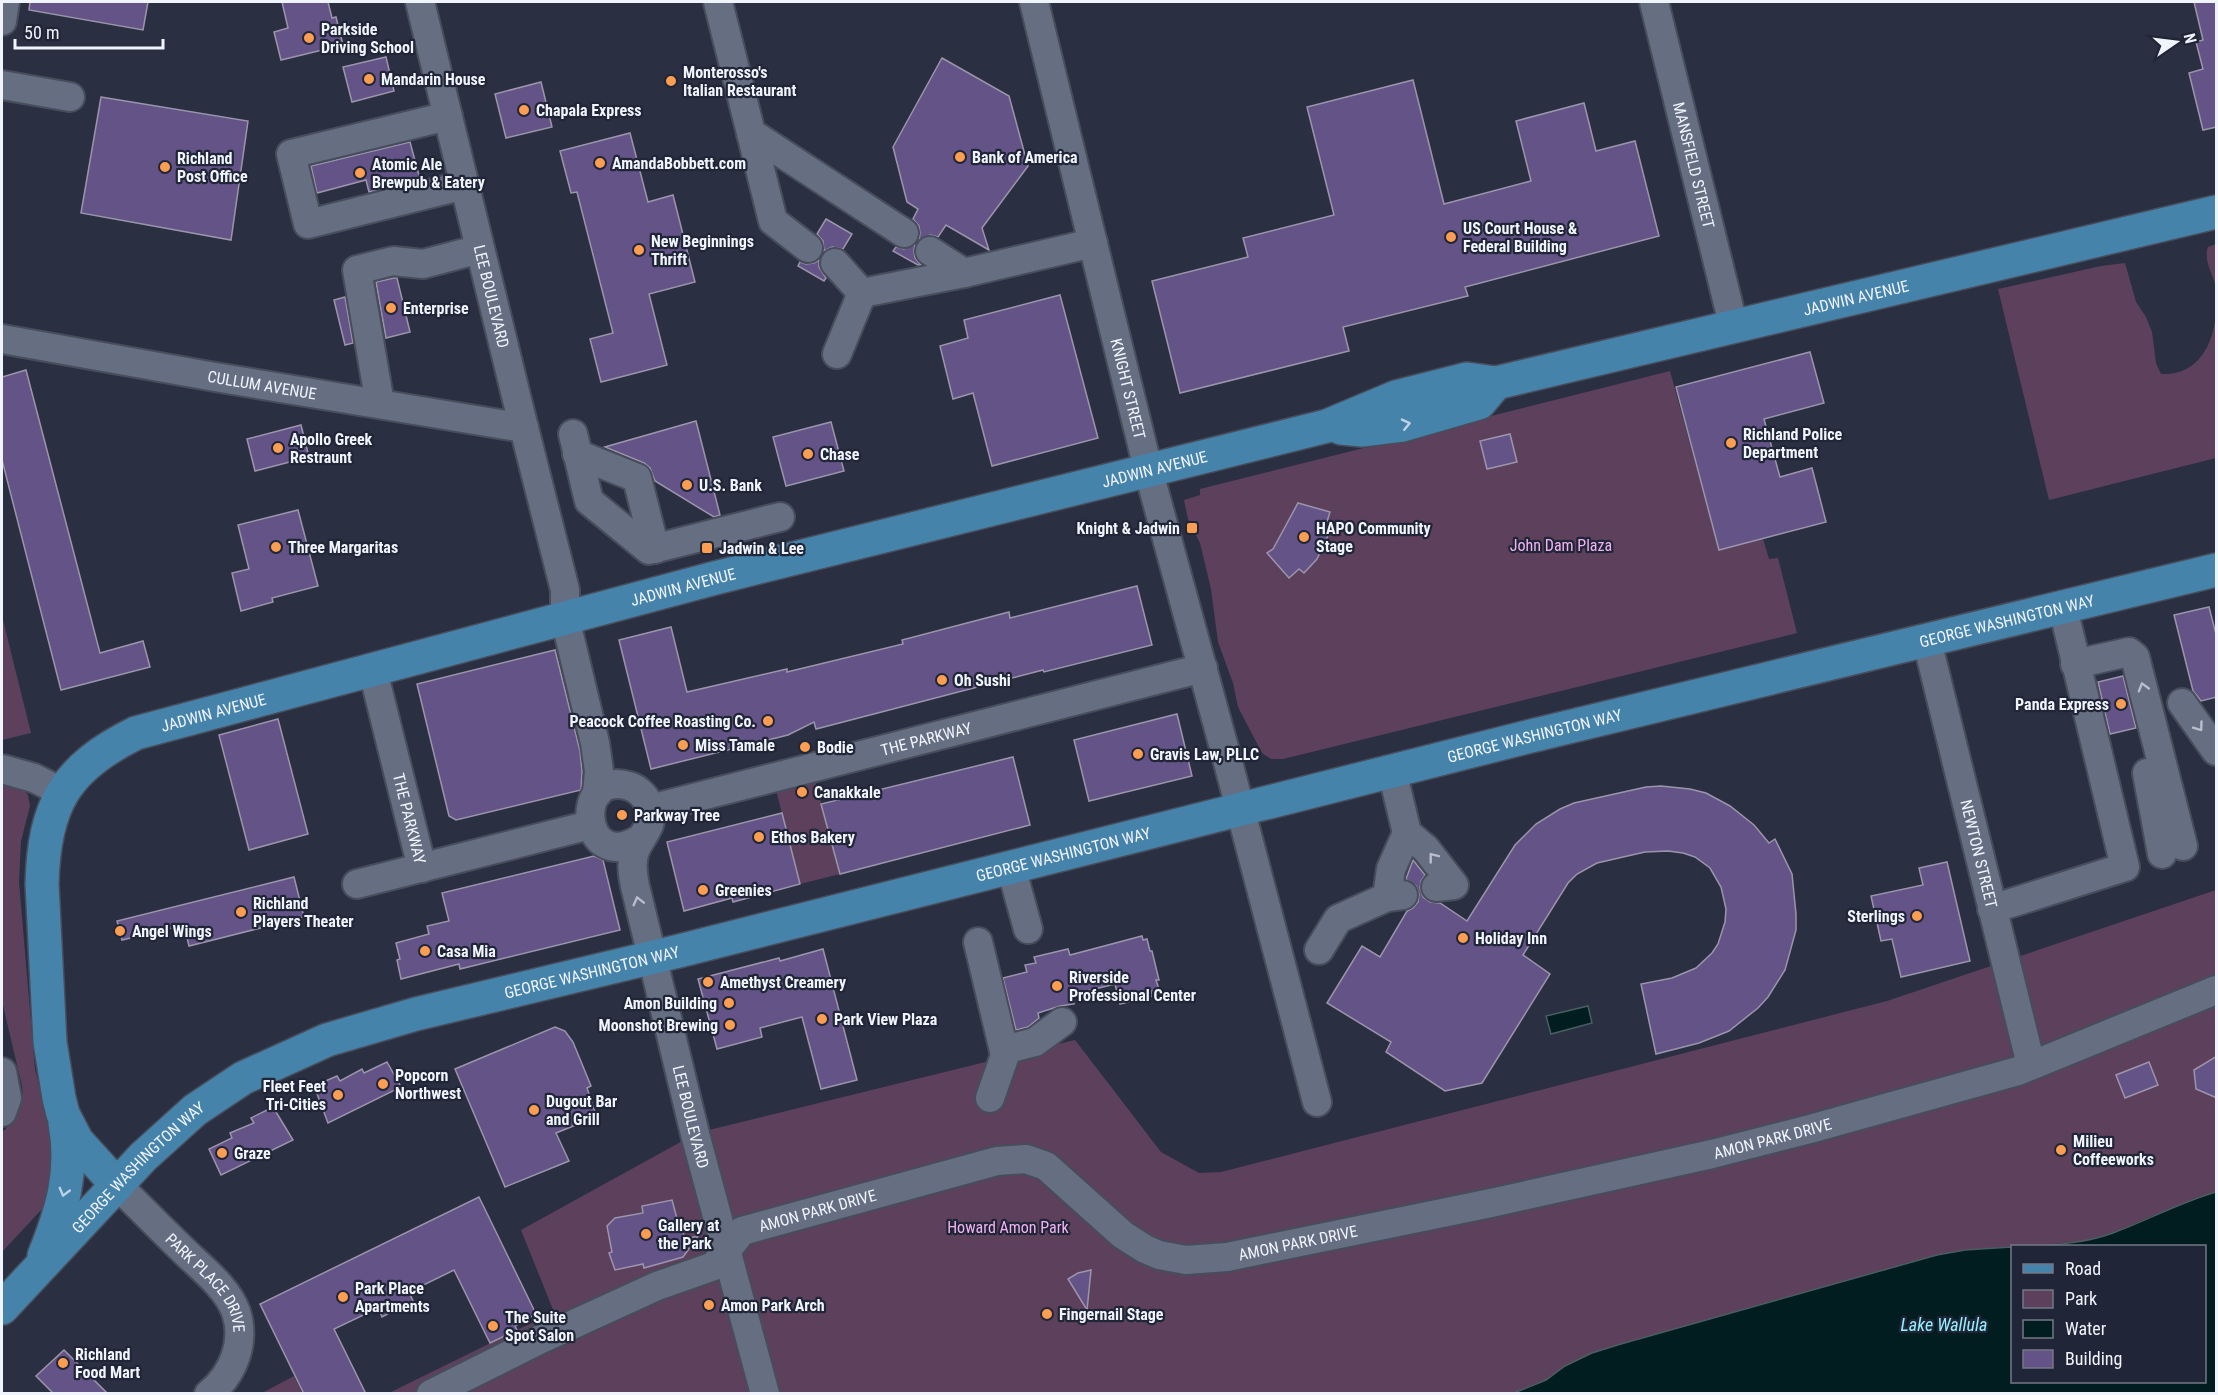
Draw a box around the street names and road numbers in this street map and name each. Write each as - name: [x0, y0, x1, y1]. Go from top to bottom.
- street label: MANSFIELD STREET: [1669, 100, 1719, 230]
- street label: LEE BOULEVARD: [470, 243, 513, 350]
- street label: JADWIN AVENUE: [1801, 276, 1911, 319]
- street label: KNIGHT STREET: [1107, 336, 1150, 441]
- street label: CULLUM AVENUE: [206, 366, 318, 403]
- street label: JADWIN AVENUE: [1100, 447, 1209, 491]
- street label: JADWIN AVENUE: [628, 564, 738, 610]
- street label: GEORGE WASHINGTON WAY: [1917, 590, 2097, 651]
- street label: JADWIN AVENUE: [159, 689, 268, 735]
- street label: GEORGE WASHINGTON WAY: [1445, 705, 1624, 766]
- street label: THE PARKWAY: [879, 718, 974, 759]
- street label: THE PARKWAY: [389, 771, 430, 866]
- street label: NEWTON STREET: [1957, 798, 2002, 910]
- street label: GEORGE WASHINGTON WAY: [974, 823, 1153, 885]
- street label: GEORGE WASHINGTON WAY: [502, 942, 682, 1002]
- street label: LEE BOULEVARD: [669, 1063, 713, 1170]
- street label: GEORGE WASHINGTON WAY: [68, 1097, 208, 1237]
- street label: AMON PARK DRIVE: [1712, 1114, 1834, 1163]
- street label: AMON PARK DRIVE: [757, 1185, 878, 1235]
- street label: AMON PARK DRIVE: [1237, 1221, 1359, 1264]
- street label: PARK PLACE DRIVE: [162, 1229, 249, 1333]

